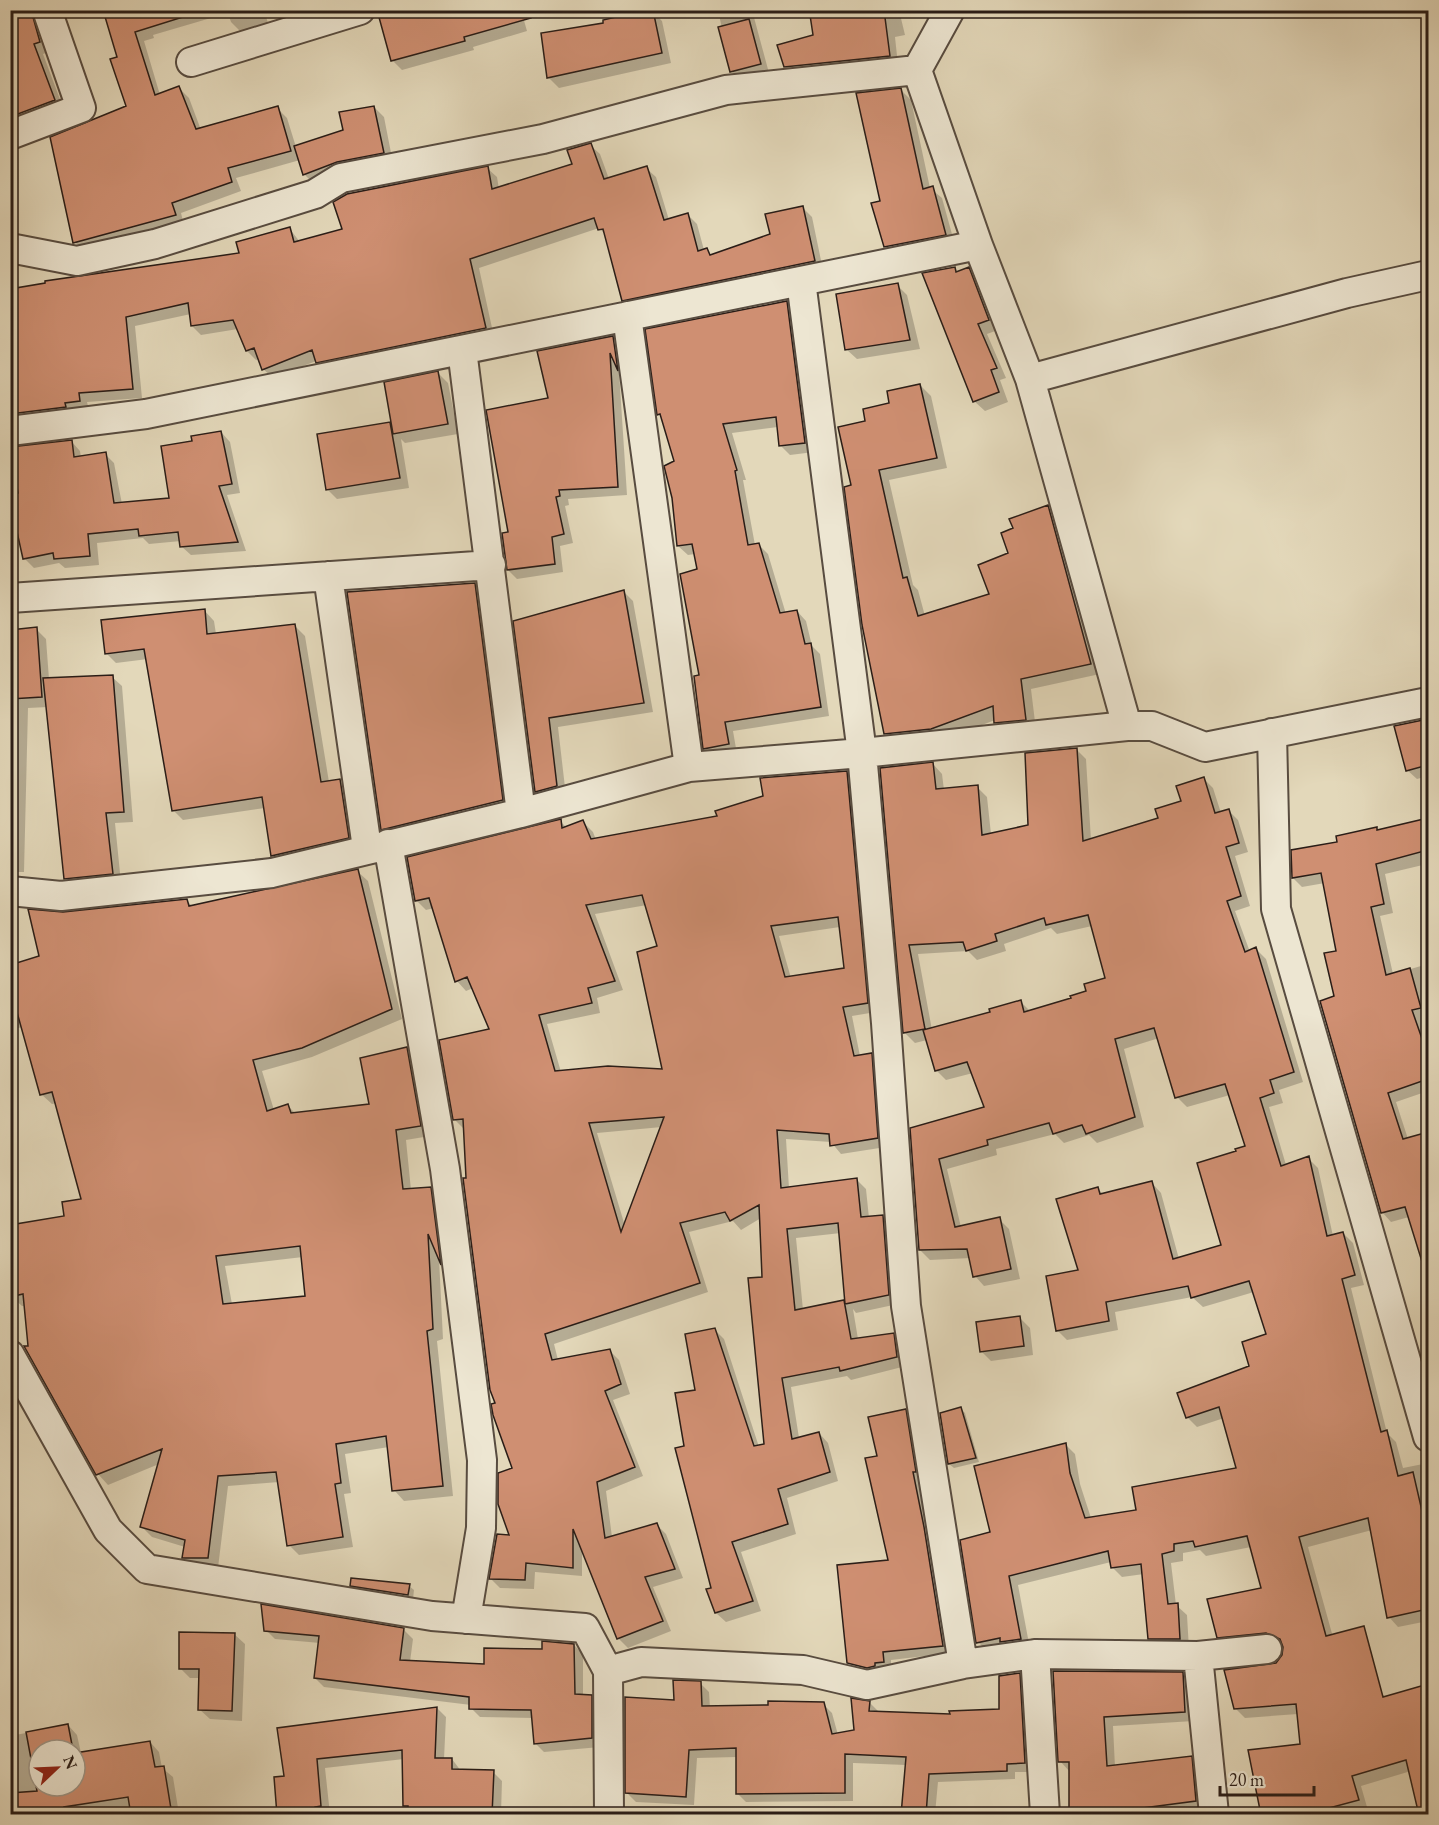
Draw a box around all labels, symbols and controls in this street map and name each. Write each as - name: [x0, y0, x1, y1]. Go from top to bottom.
- north arrow: [27, 1738, 87, 1798]
- text: N: [58, 1752, 83, 1772]
- scale bar: [1220, 1759, 1314, 1797]
- text: 20 m: [1229, 1768, 1264, 1791]

